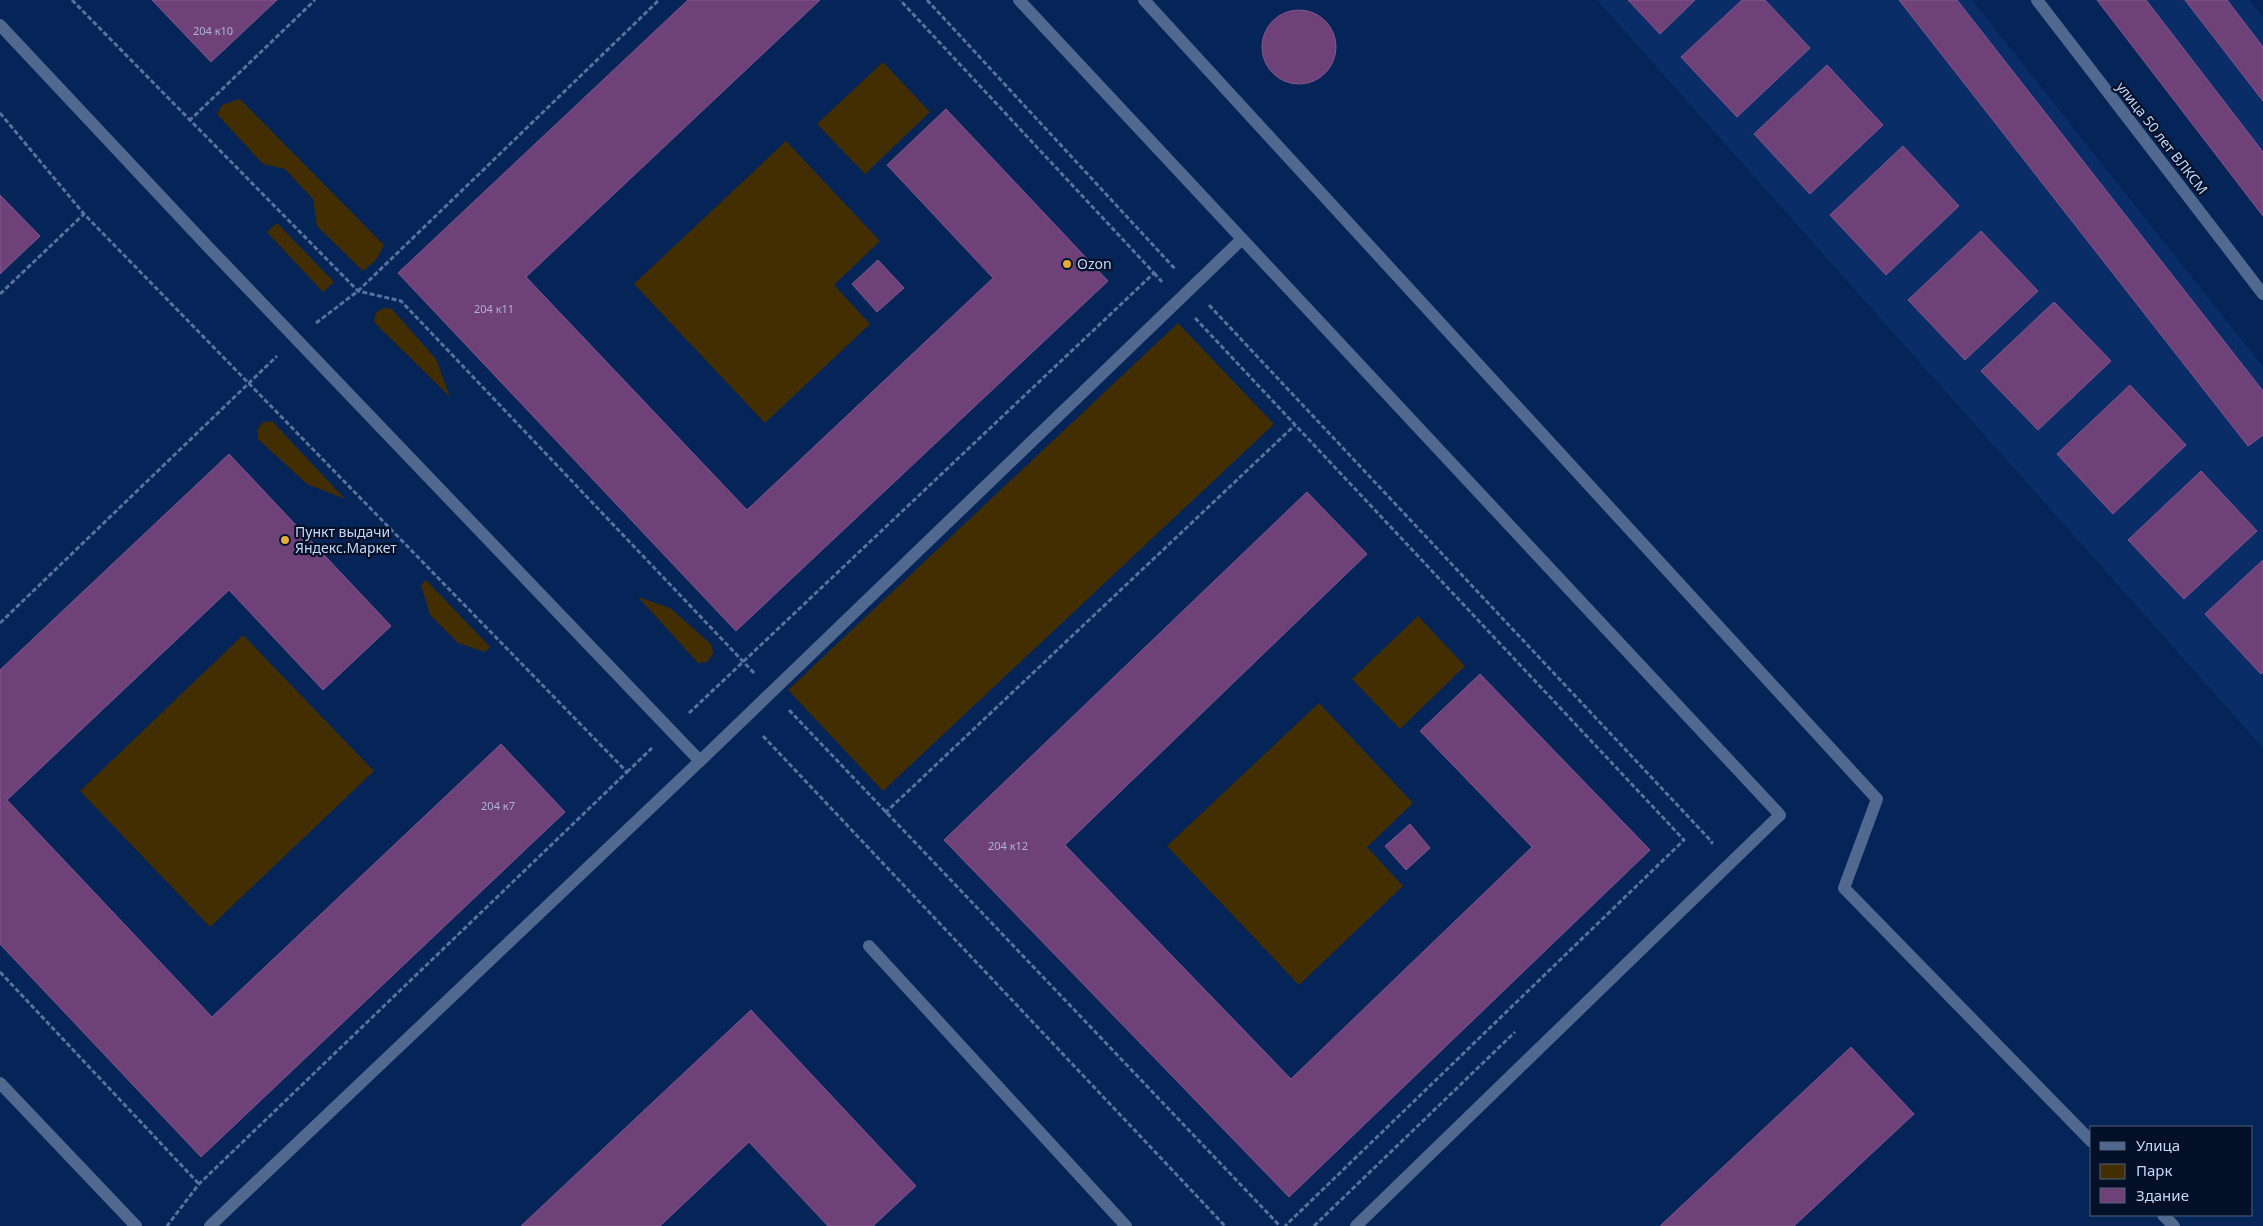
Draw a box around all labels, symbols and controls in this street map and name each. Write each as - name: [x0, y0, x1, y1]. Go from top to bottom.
- house number: 204 к10: [193, 23, 233, 38]
- street label: улица 50 лет ВЛКСМ: [2112, 77, 2212, 198]
- place label: Ozon: [1077, 254, 1112, 273]
- marker: Ozon: [1061, 258, 1073, 270]
- house number: 204 к11: [474, 301, 514, 316]
- place label: Пункт выдачи Яндекс.Маркет: [295, 522, 397, 557]
- marker: Пункт выдачи Яндекс.Маркет: [279, 534, 291, 546]
- house number: 204 к7: [481, 798, 515, 813]
- house number: 204 к12: [988, 838, 1028, 853]
- legend: [2090, 1126, 2253, 1216]
- text: Улица: [2136, 1135, 2180, 1155]
- text: Парк: [2136, 1160, 2172, 1180]
- text: Здание: [2136, 1185, 2189, 1205]

